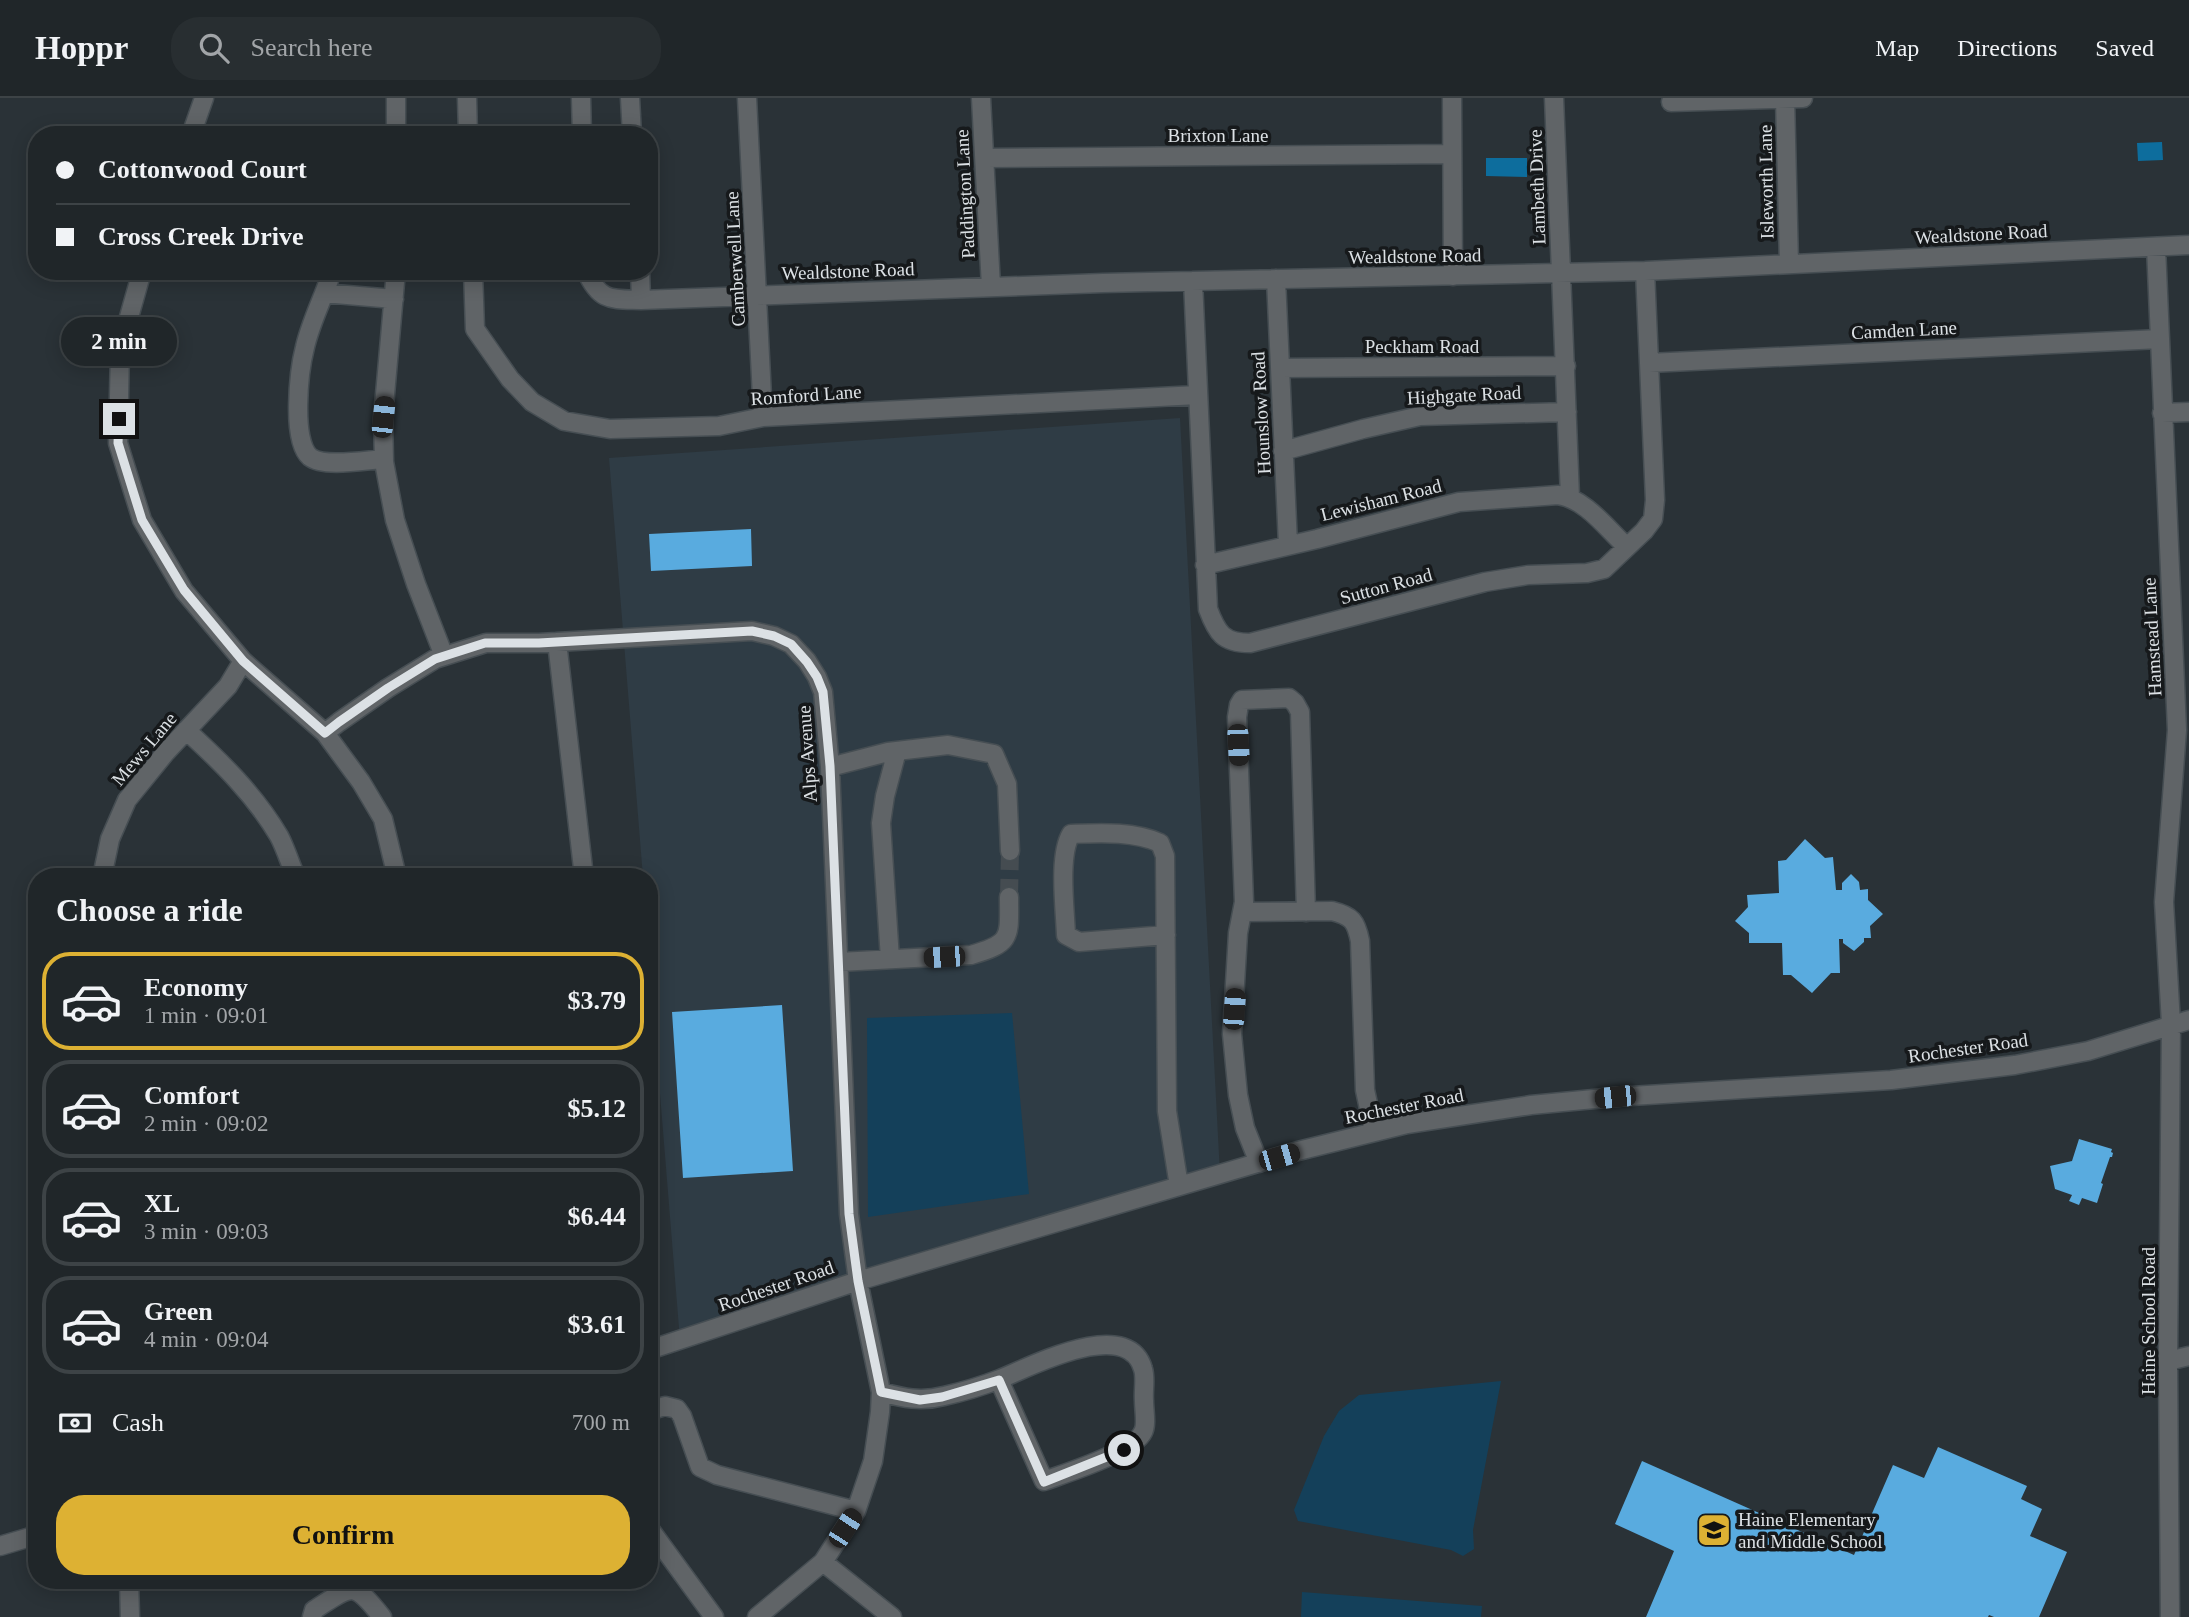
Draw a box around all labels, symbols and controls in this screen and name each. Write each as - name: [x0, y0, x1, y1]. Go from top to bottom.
- search box: [171, 17, 661, 80]
- icon: search: [195, 29, 233, 67]
- text: Hoppr: [35, 30, 129, 66]
- text: Search here: [251, 33, 373, 62]
- text: Map: [1875, 35, 1919, 61]
- text: Directions: [1957, 35, 2057, 61]
- text: Saved: [2095, 35, 2154, 61]
- street label: Brixton Lane: [1168, 125, 1268, 146]
- street label: Isleworth Lane: [1755, 125, 1777, 239]
- street label: Paddington Lane: [951, 129, 979, 259]
- street label: Lambeth Drive: [1524, 129, 1550, 245]
- text: Cottonwood Court: [98, 155, 307, 184]
- street label: Camberwell Lane: [721, 191, 749, 327]
- street label: Wealdstone Road: [1914, 220, 2048, 248]
- text: Cross Creek Drive: [98, 222, 304, 251]
- street label: Wealdstone Road: [1348, 244, 1482, 268]
- street label: Wealdstone Road: [781, 258, 915, 284]
- callout: 2 min: [61, 317, 177, 366]
- street label: Camden Lane: [1850, 317, 1958, 343]
- text: 2 min: [91, 329, 147, 354]
- street label: Peckham Road: [1365, 336, 1480, 357]
- street label: Hounslow Road: [1247, 351, 1275, 475]
- street label: Romford Lane: [750, 381, 862, 409]
- street label: Highgate Road: [1406, 381, 1522, 408]
- car: [371, 395, 396, 439]
- route end: [103, 403, 135, 435]
- street label: Lewisham Road: [1318, 475, 1444, 525]
- street label: Sutton Road: [1338, 564, 1435, 608]
- street label: Hamstead Lane: [2138, 577, 2166, 697]
- street label: Alps Avenue: [793, 705, 821, 803]
- street label: Mews Lane: [107, 708, 181, 790]
- car: [1227, 723, 1250, 767]
- text: Choose a ride: [56, 892, 243, 928]
- car: [923, 945, 966, 969]
- icon: car: [60, 970, 123, 1033]
- text: Economy: [144, 973, 248, 1002]
- text: $3.79: [568, 986, 626, 1015]
- car: [1223, 987, 1246, 1031]
- text: 1 min · 09:01: [144, 1003, 269, 1028]
- street label: Rochester Road: [1907, 1029, 2030, 1067]
- icon: car: [60, 1078, 123, 1141]
- text: Comfort: [144, 1081, 239, 1110]
- street label: Rochester Road: [1343, 1084, 1466, 1128]
- car: [1594, 1084, 1637, 1110]
- text: $5.12: [568, 1094, 626, 1123]
- text: 2 min · 09:02: [144, 1111, 269, 1136]
- car: [1256, 1141, 1303, 1173]
- icon: car: [60, 1186, 123, 1249]
- text: XL: [144, 1189, 180, 1218]
- text: $6.44: [568, 1202, 626, 1231]
- text: 3 min · 09:03: [144, 1219, 269, 1244]
- street label: Haine School Road: [2138, 1247, 2159, 1395]
- street label: Rochester Road: [715, 1256, 837, 1316]
- icon: car: [60, 1294, 123, 1357]
- text: Green: [144, 1297, 213, 1326]
- text: $3.61: [568, 1310, 626, 1339]
- text: 4 min · 09:04: [144, 1327, 269, 1352]
- icon: cash: [56, 1404, 94, 1442]
- text: Cash: [112, 1408, 164, 1437]
- text: 700 m: [572, 1410, 630, 1435]
- route start: [1108, 1434, 1140, 1466]
- button: Confirm: [56, 1495, 630, 1575]
- car: [825, 1505, 866, 1551]
- place label: Haine Elementary and Middle School: [1738, 1509, 1883, 1552]
- school or university icon: Haine Elementary and Middle School: [1695, 1511, 1733, 1549]

